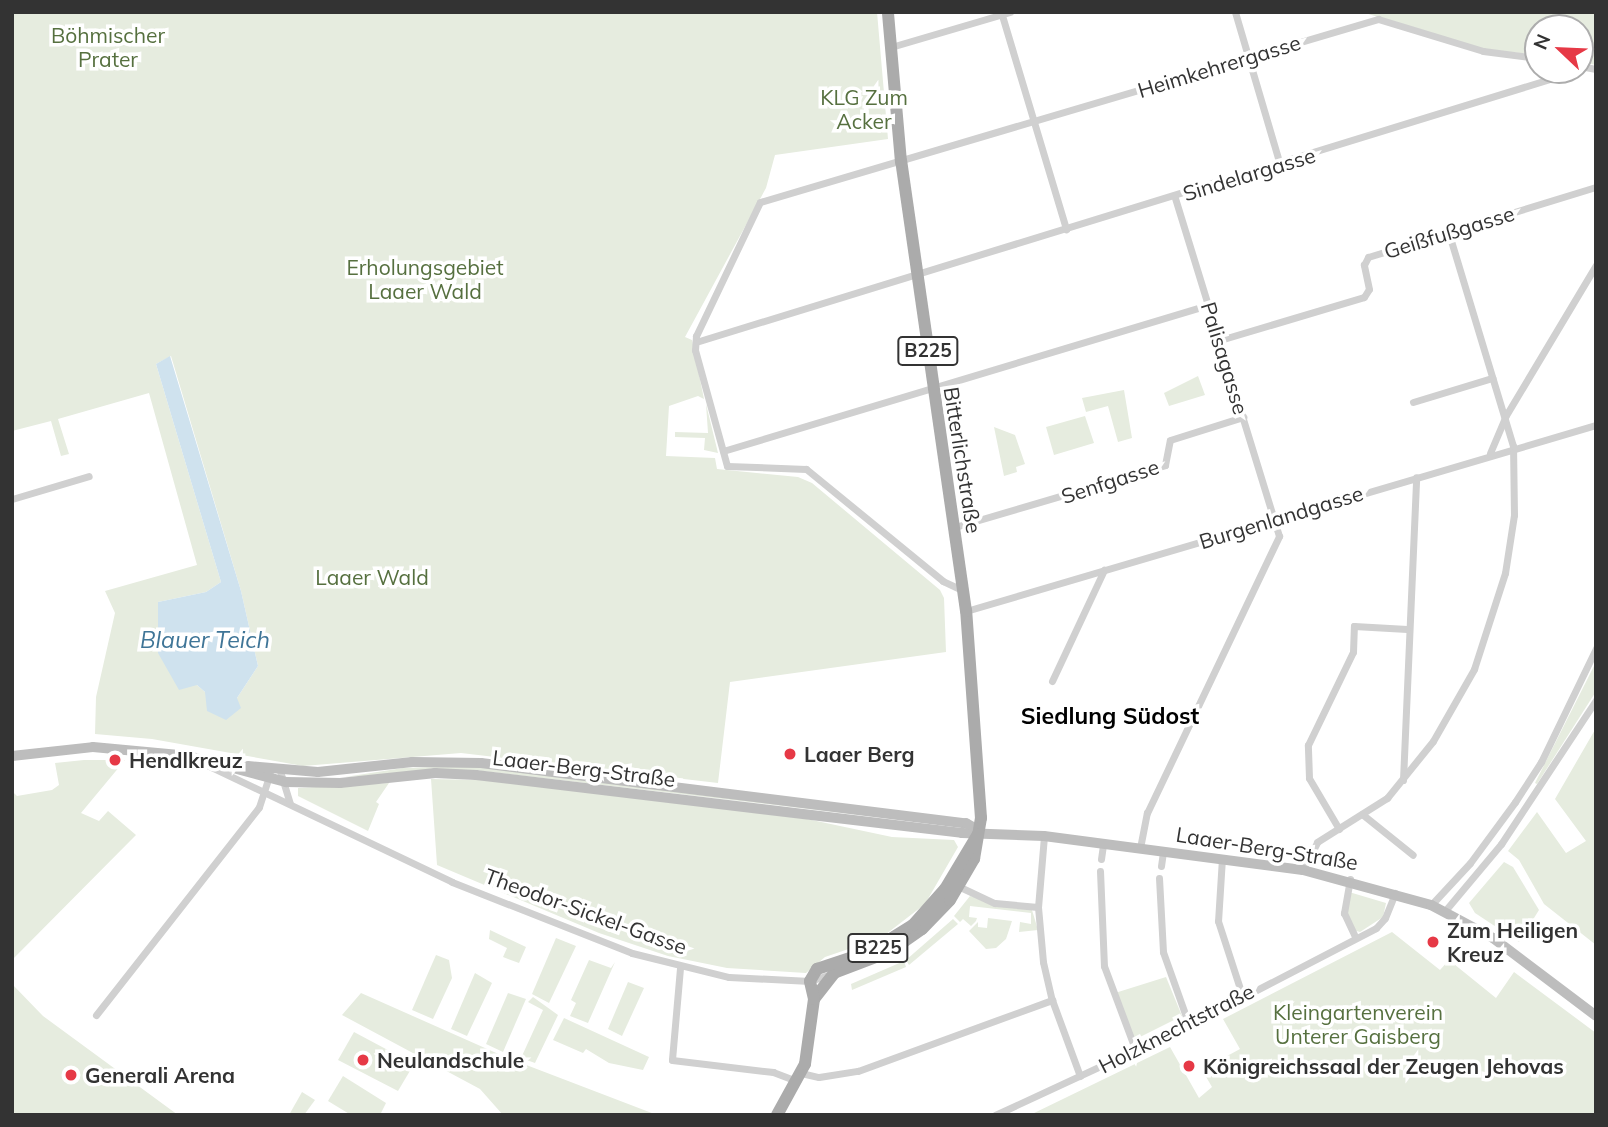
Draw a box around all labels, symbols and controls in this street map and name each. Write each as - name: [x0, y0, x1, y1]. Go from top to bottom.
- north arrow: [1524, 14, 1594, 84]
- park label: Böhmischer Prater: [51, 22, 165, 72]
- street label: Heimkehrergasse: [1134, 29, 1304, 103]
- text: N: [1528, 30, 1555, 53]
- park label: KLG Zum Acker: [820, 84, 908, 134]
- street label: Sindelargasse: [1180, 142, 1318, 206]
- street label: Geißfußgasse: [1381, 200, 1517, 264]
- park label: Erholungsgebiet Laaer Wald: [346, 254, 504, 304]
- street label: Palisagasse: [1196, 299, 1254, 417]
- road number: B225: [897, 336, 960, 366]
- street label: Bitterlichstraße: [939, 385, 987, 535]
- street label: Senfgasse: [1058, 453, 1162, 509]
- street label: Burgenlandgasse: [1196, 480, 1366, 554]
- park label: Laaer Wald: [315, 564, 429, 590]
- water label: Blauer Teich: [140, 626, 270, 654]
- district label: Siedlung Südost: [1021, 702, 1199, 730]
- place label: Laaer Berg: [804, 741, 914, 767]
- street label: Laaer-Berg-Straße: [491, 744, 677, 792]
- marker: Laaer Berg: [782, 746, 798, 762]
- place label: Hendlkreuz: [129, 747, 243, 773]
- marker: Hendlkreuz: [107, 752, 123, 768]
- street label: Laaer-Berg-Straße: [1174, 821, 1360, 875]
- street label: Theodor-Sickel-Gasse: [481, 863, 691, 959]
- place label: Zum Heiligen Kreuz: [1447, 917, 1578, 967]
- road number: B225: [846, 932, 910, 964]
- marker: Zum Heiligen Kreuz: [1425, 934, 1441, 950]
- street label: Holzknechtstraße: [1094, 978, 1258, 1078]
- park label: Kleingartenverein Unterer Gaisberg: [1273, 999, 1443, 1049]
- place label: Neulandschule: [377, 1047, 524, 1073]
- marker: Neulandschule: [355, 1052, 371, 1068]
- place label: Königreichssaal der Zeugen Jehovas: [1203, 1053, 1564, 1079]
- marker: Königreichssaal der Zeugen Jehovas: [1181, 1058, 1197, 1074]
- place label: Generali Arena: [85, 1062, 235, 1088]
- marker: Generali Arena: [63, 1067, 79, 1083]

